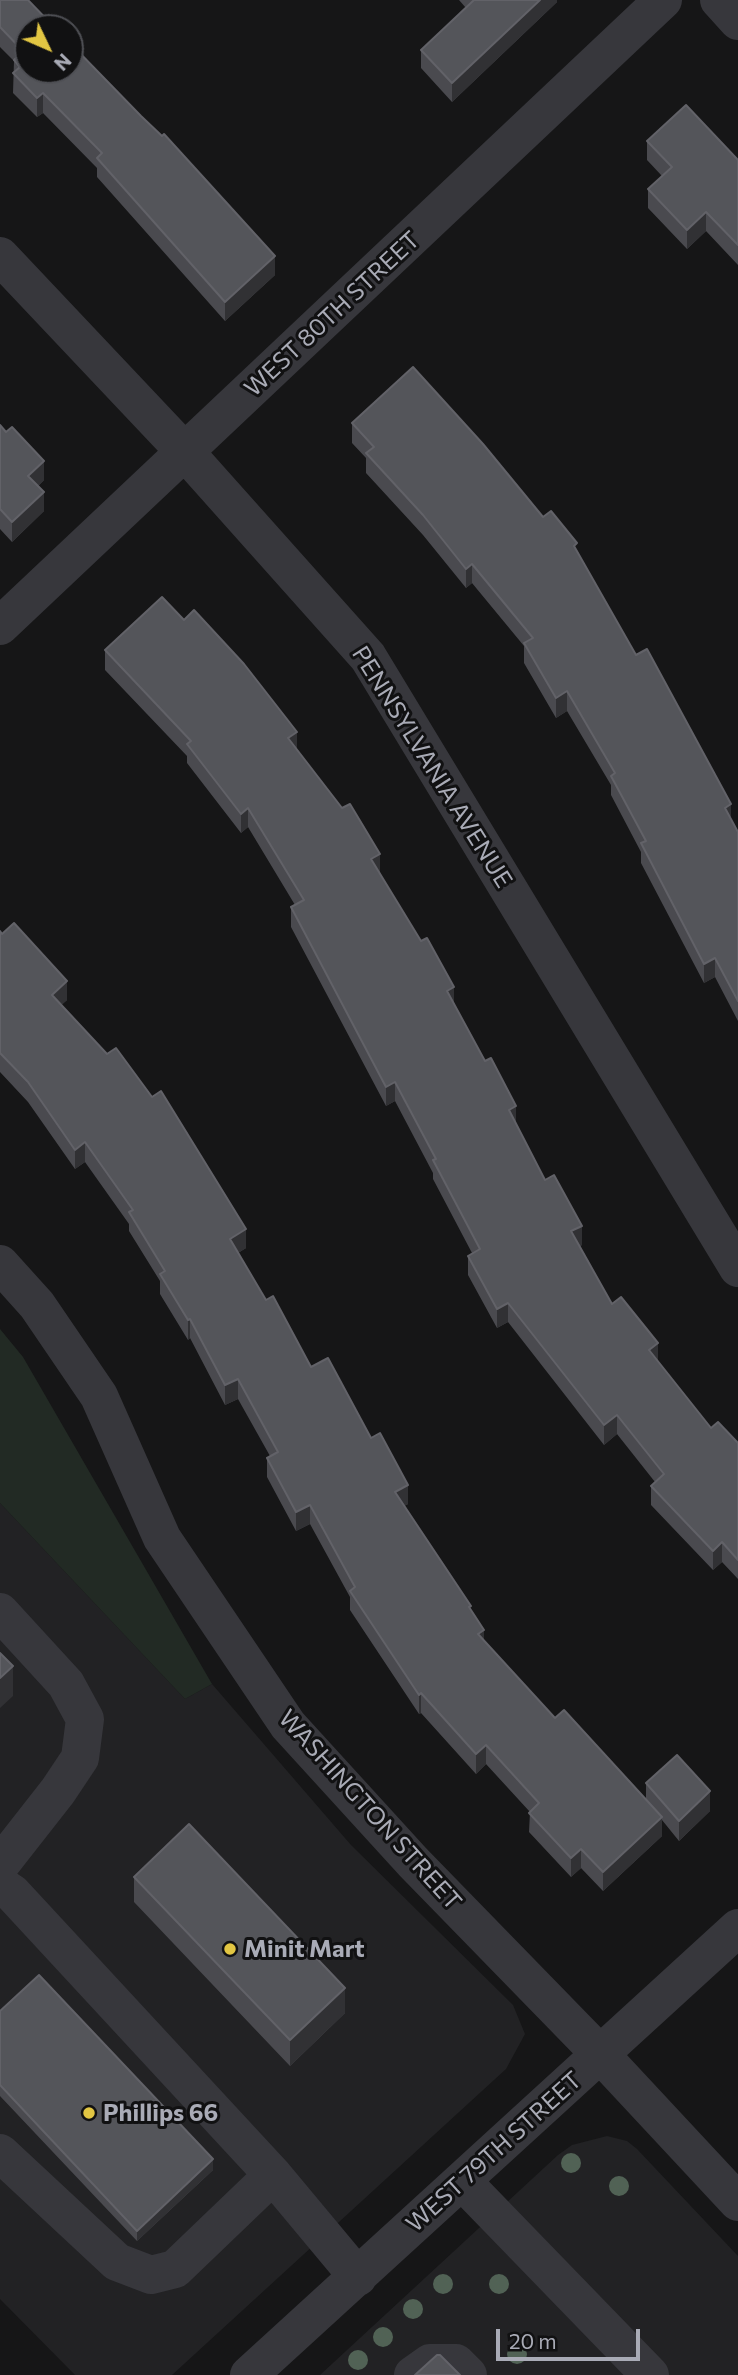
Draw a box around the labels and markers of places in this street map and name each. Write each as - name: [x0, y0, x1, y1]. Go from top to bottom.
- place label: Minit Mart: [244, 1935, 365, 1963]
- marker: Minit Mart: [222, 1941, 238, 1957]
- place label: Phillips 66: [103, 2099, 218, 2127]
- marker: Phillips 66: [81, 2105, 97, 2121]

